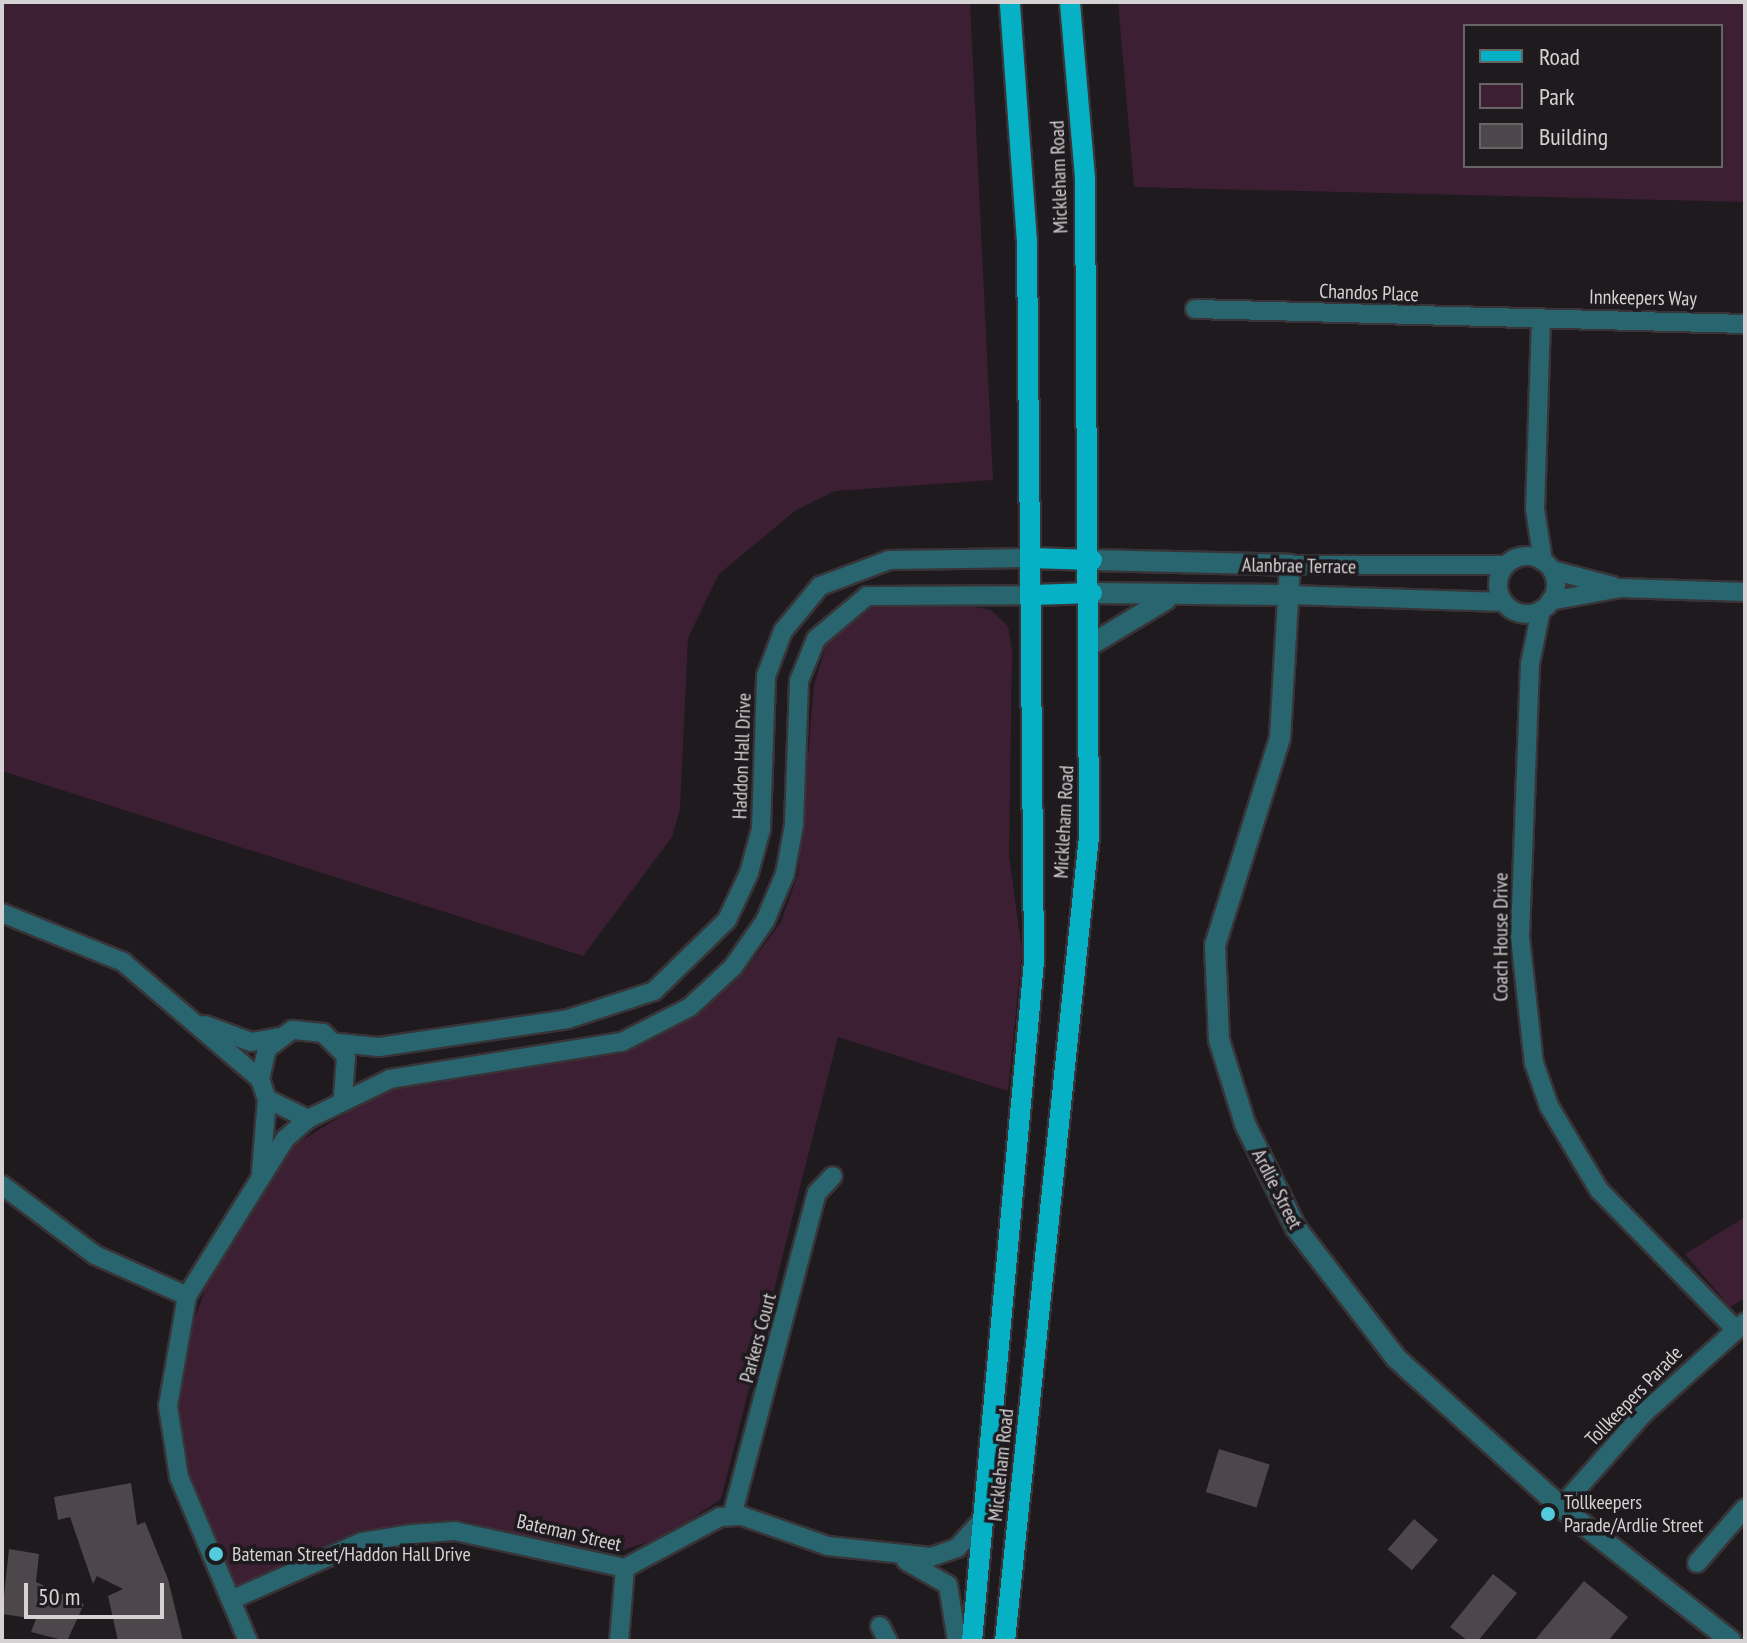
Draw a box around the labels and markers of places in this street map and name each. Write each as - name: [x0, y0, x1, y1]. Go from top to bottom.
- place label: Tollkeepers Parade/Ardlie Street: [1564, 1490, 1703, 1537]
- marker: Tollkeepers Parade/Ardlie Street: [1539, 1505, 1557, 1523]
- place label: Bateman Street/Haddon Hall Drive: [232, 1542, 471, 1566]
- marker: Bateman Street/Haddon Hall Drive: [207, 1545, 225, 1563]

